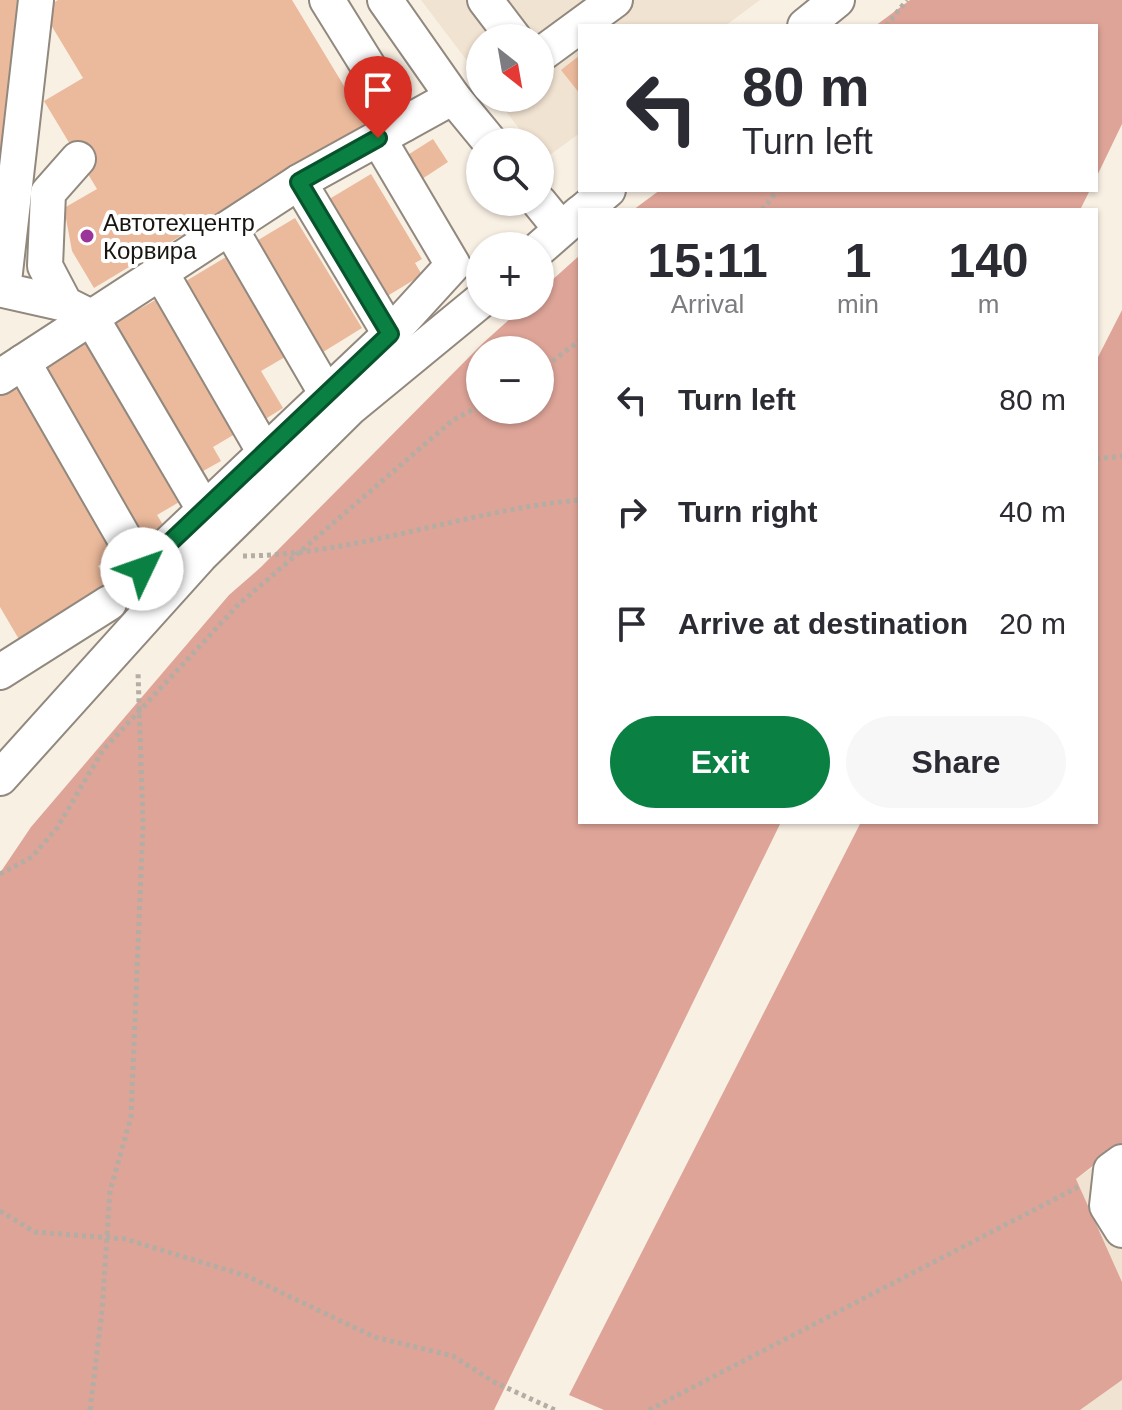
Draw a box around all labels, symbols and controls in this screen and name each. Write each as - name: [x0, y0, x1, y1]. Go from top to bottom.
- north arrow: [466, 24, 554, 112]
- map controls: [466, 24, 554, 424]
- text: 80 m: [742, 55, 870, 118]
- pin: [344, 56, 412, 138]
- icon: left: [610, 56, 714, 160]
- icon: arrive: [356, 68, 400, 112]
- text: Turn left: [742, 121, 873, 162]
- button: search: [466, 128, 554, 216]
- place label: Автотехцентр Корвира: [103, 209, 255, 264]
- marker: Автотехцентр Корвира: [78, 227, 96, 245]
- button: +: [466, 232, 554, 320]
- text: 15:11: [647, 234, 768, 287]
- text: 1: [845, 234, 871, 287]
- text: 140: [948, 234, 1029, 287]
- text: Arrival: [671, 289, 744, 319]
- text: min: [837, 289, 879, 319]
- text: m: [978, 289, 999, 319]
- button: −: [466, 336, 554, 424]
- icon: left: [610, 378, 654, 422]
- text: Turn left: [678, 383, 796, 416]
- text: 80 m: [999, 383, 1066, 416]
- icon: right: [610, 490, 654, 534]
- text: Turn right: [678, 495, 817, 528]
- text: 40 m: [999, 495, 1066, 528]
- position arrow: [100, 527, 184, 611]
- icon: arrive: [610, 602, 654, 646]
- text: Arrive at destination: [678, 607, 968, 640]
- text: 20 m: [999, 607, 1066, 640]
- button: Exit: [610, 716, 830, 808]
- button: Share: [846, 716, 1066, 808]

